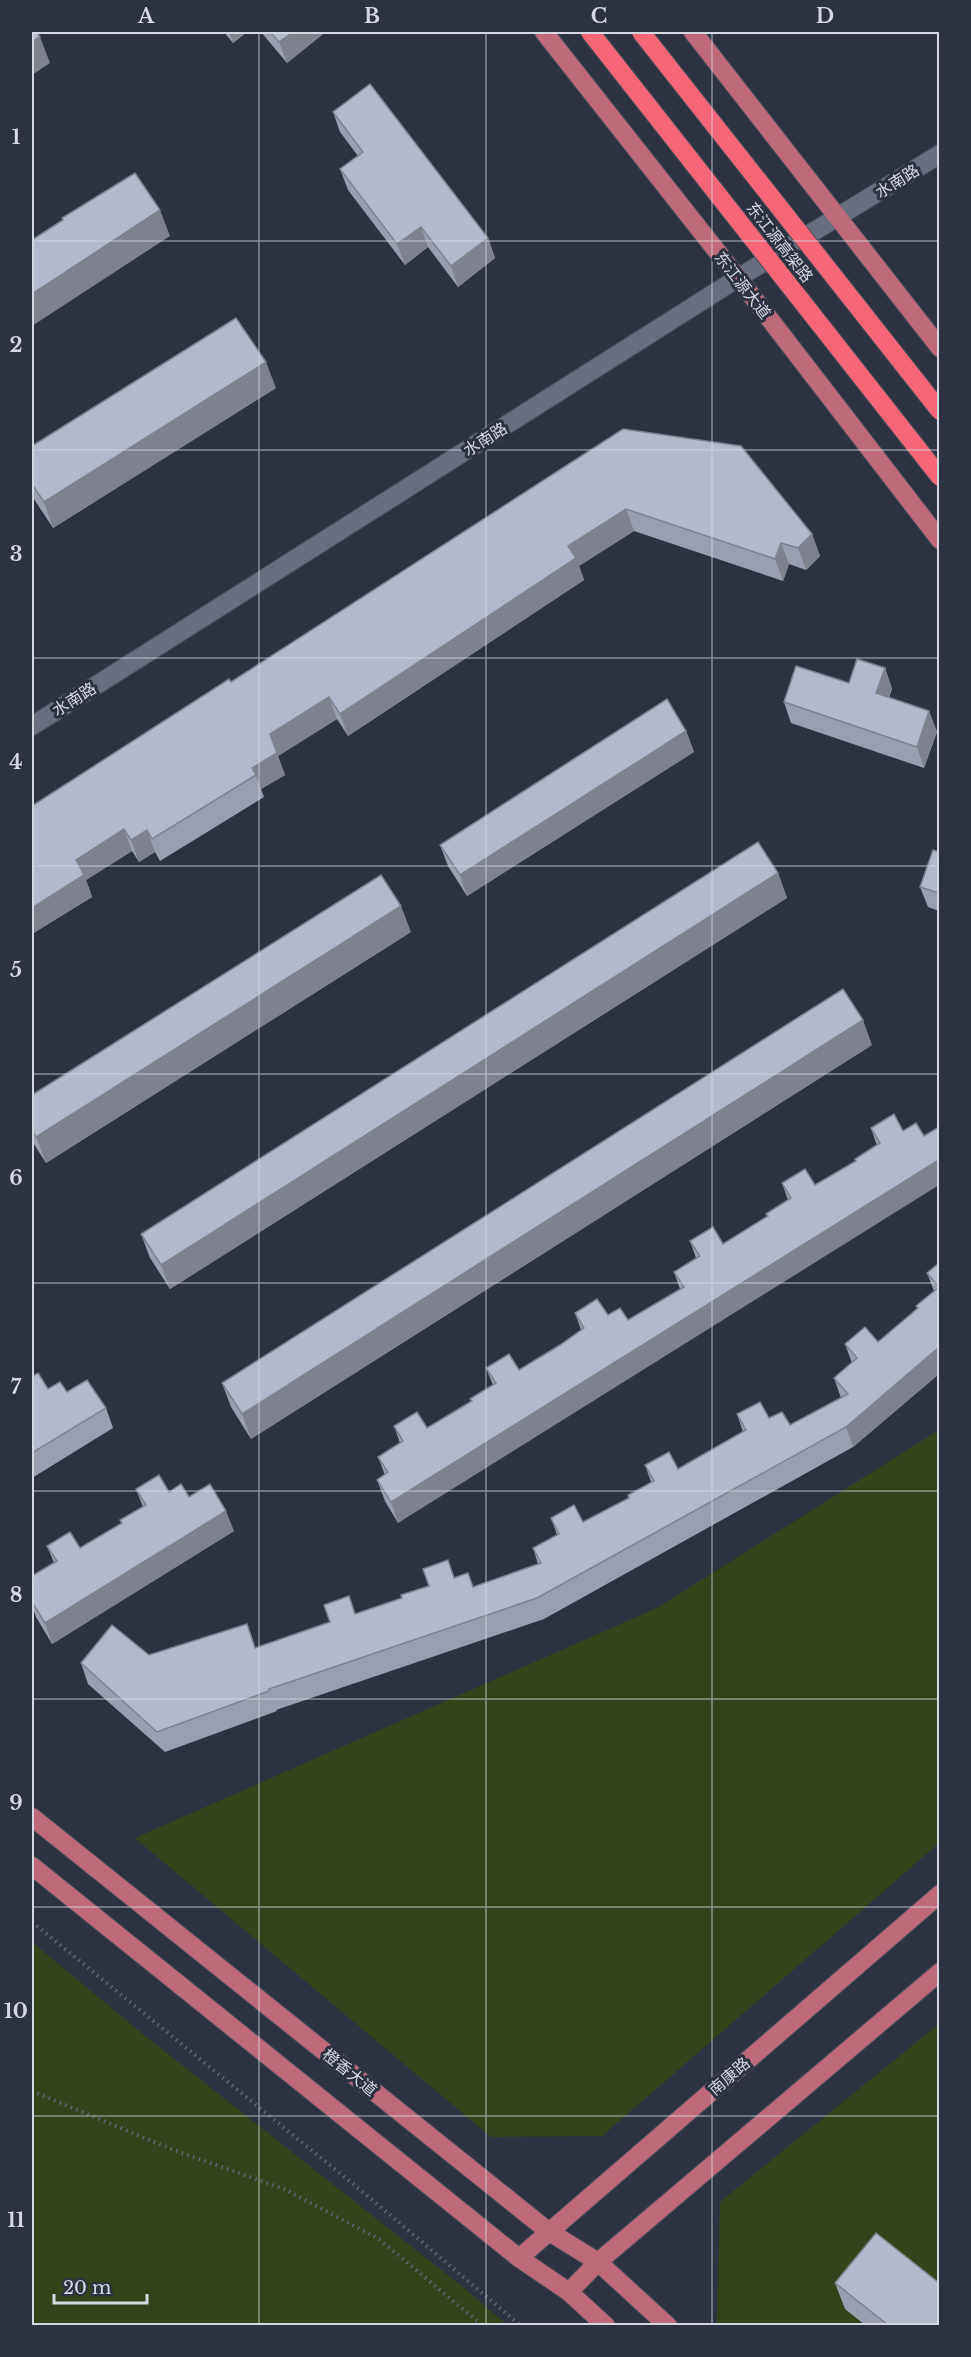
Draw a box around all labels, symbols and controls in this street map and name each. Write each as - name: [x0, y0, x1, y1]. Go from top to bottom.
- text: A: [137, 4, 155, 28]
- text: B: [364, 4, 380, 28]
- text: C: [591, 4, 607, 28]
- text: D: [816, 4, 834, 28]
- text: 1: [12, 125, 21, 149]
- street label: 水南路: [871, 160, 923, 202]
- street label: 东江源高架路: [743, 198, 817, 286]
- street label: 东江源大道: [710, 247, 776, 323]
- text: 2: [9, 333, 23, 357]
- street label: 水南路: [459, 418, 511, 460]
- text: 3: [10, 542, 22, 566]
- street label: 水南路: [48, 678, 100, 720]
- text: 4: [9, 750, 23, 774]
- text: 5: [10, 958, 22, 982]
- text: 6: [9, 1166, 23, 1190]
- text: 7: [11, 1375, 22, 1399]
- text: 8: [10, 1583, 22, 1607]
- text: 9: [9, 1791, 23, 1815]
- text: 10: [4, 1999, 28, 2023]
- street label: 橙香大道: [319, 2044, 381, 2100]
- street label: 南康路: [704, 2053, 754, 2099]
- text: 11: [7, 2208, 25, 2232]
- scale bar: [54, 2267, 147, 2305]
- text: 20 m: [63, 2277, 111, 2299]

